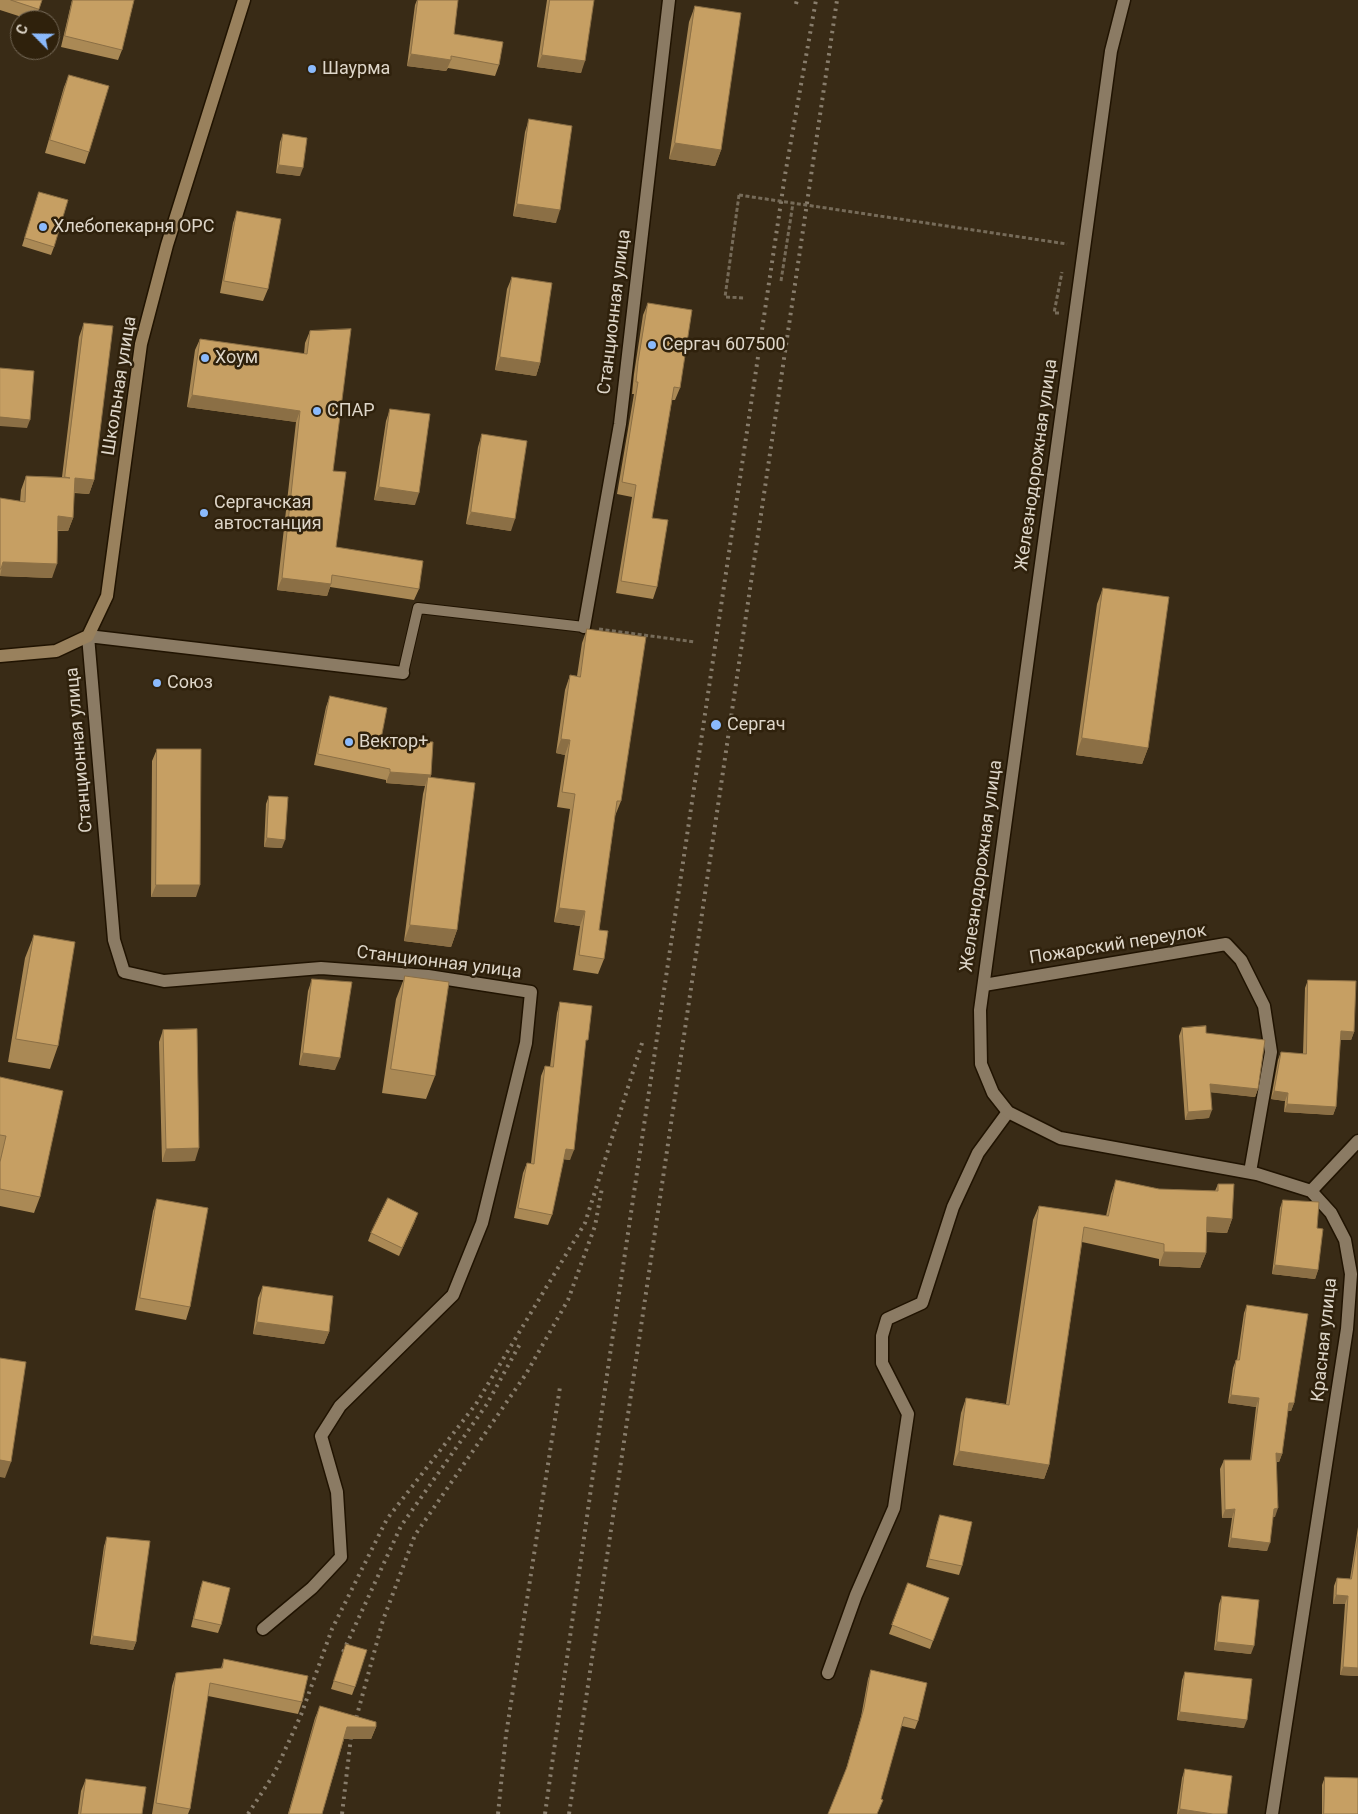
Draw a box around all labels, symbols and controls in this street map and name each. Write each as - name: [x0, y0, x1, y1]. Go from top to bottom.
- north arrow: [10, 10, 60, 60]
- text: С: [13, 22, 31, 37]
- place label: Шаурма: [322, 58, 390, 80]
- marker: Шаурма: [306, 63, 318, 75]
- place label: Хлебопекарня ОРС: [53, 216, 214, 238]
- marker: Хлебопекарня ОРС: [37, 221, 49, 233]
- street label: Станционная улица: [594, 228, 636, 396]
- street label: Школьная улица: [98, 315, 142, 457]
- place label: Сергач 607500: [662, 334, 786, 356]
- marker: Сергач 607500: [646, 339, 658, 351]
- place label: Хоум: [215, 347, 258, 369]
- marker: Хоум: [199, 352, 211, 364]
- street label: Железнодорожная улица: [1011, 358, 1063, 572]
- place label: СПАР: [327, 400, 375, 422]
- marker: СПАР: [311, 405, 323, 417]
- place label: Сергачская автостанция: [214, 492, 322, 534]
- marker: Сергачская автостанция: [198, 507, 210, 519]
- street label: Станционная улица: [62, 666, 98, 834]
- place label: Союз: [167, 672, 213, 694]
- marker: Союз: [151, 677, 163, 689]
- place label: Сергач: [727, 714, 786, 736]
- marker: Сергач: [709, 718, 723, 732]
- place label: Вектор+: [359, 731, 428, 753]
- marker: Вектор+: [343, 736, 355, 748]
- street label: Железнодорожная улица: [956, 759, 1008, 973]
- street label: Пожарский переулок: [1028, 920, 1208, 970]
- street label: Станционная улица: [355, 942, 523, 984]
- street label: Красная улица: [1308, 1277, 1342, 1403]

